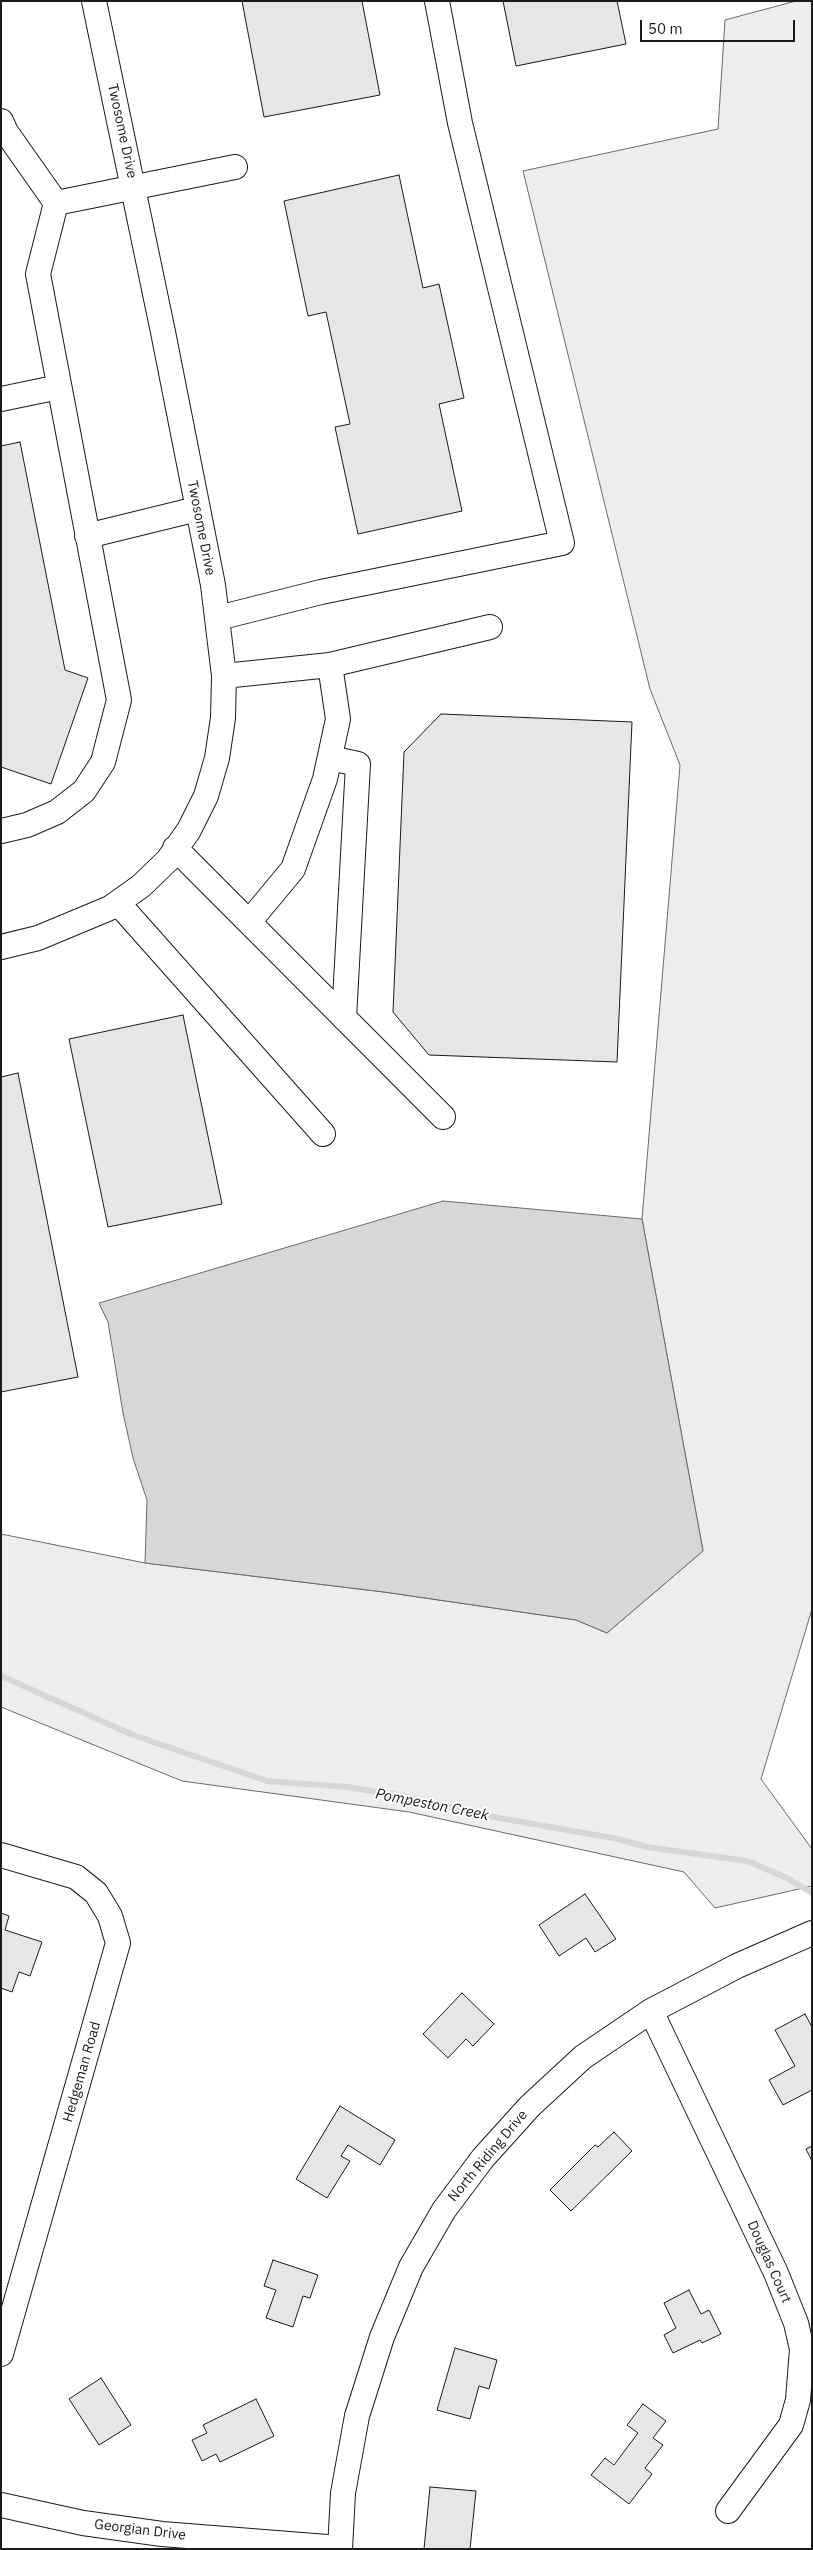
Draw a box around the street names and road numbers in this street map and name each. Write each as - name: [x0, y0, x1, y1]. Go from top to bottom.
- street label: Twosome Drive: [104, 82, 140, 180]
- street label: Twosome Drive: [184, 479, 218, 577]
- street label: Hedgeman Road: [60, 2020, 104, 2124]
- street label: North Riding Drive: [445, 2107, 531, 2205]
- street label: Douglas Court: [743, 2218, 795, 2306]
- street label: Georgian Drive: [93, 2516, 187, 2544]

